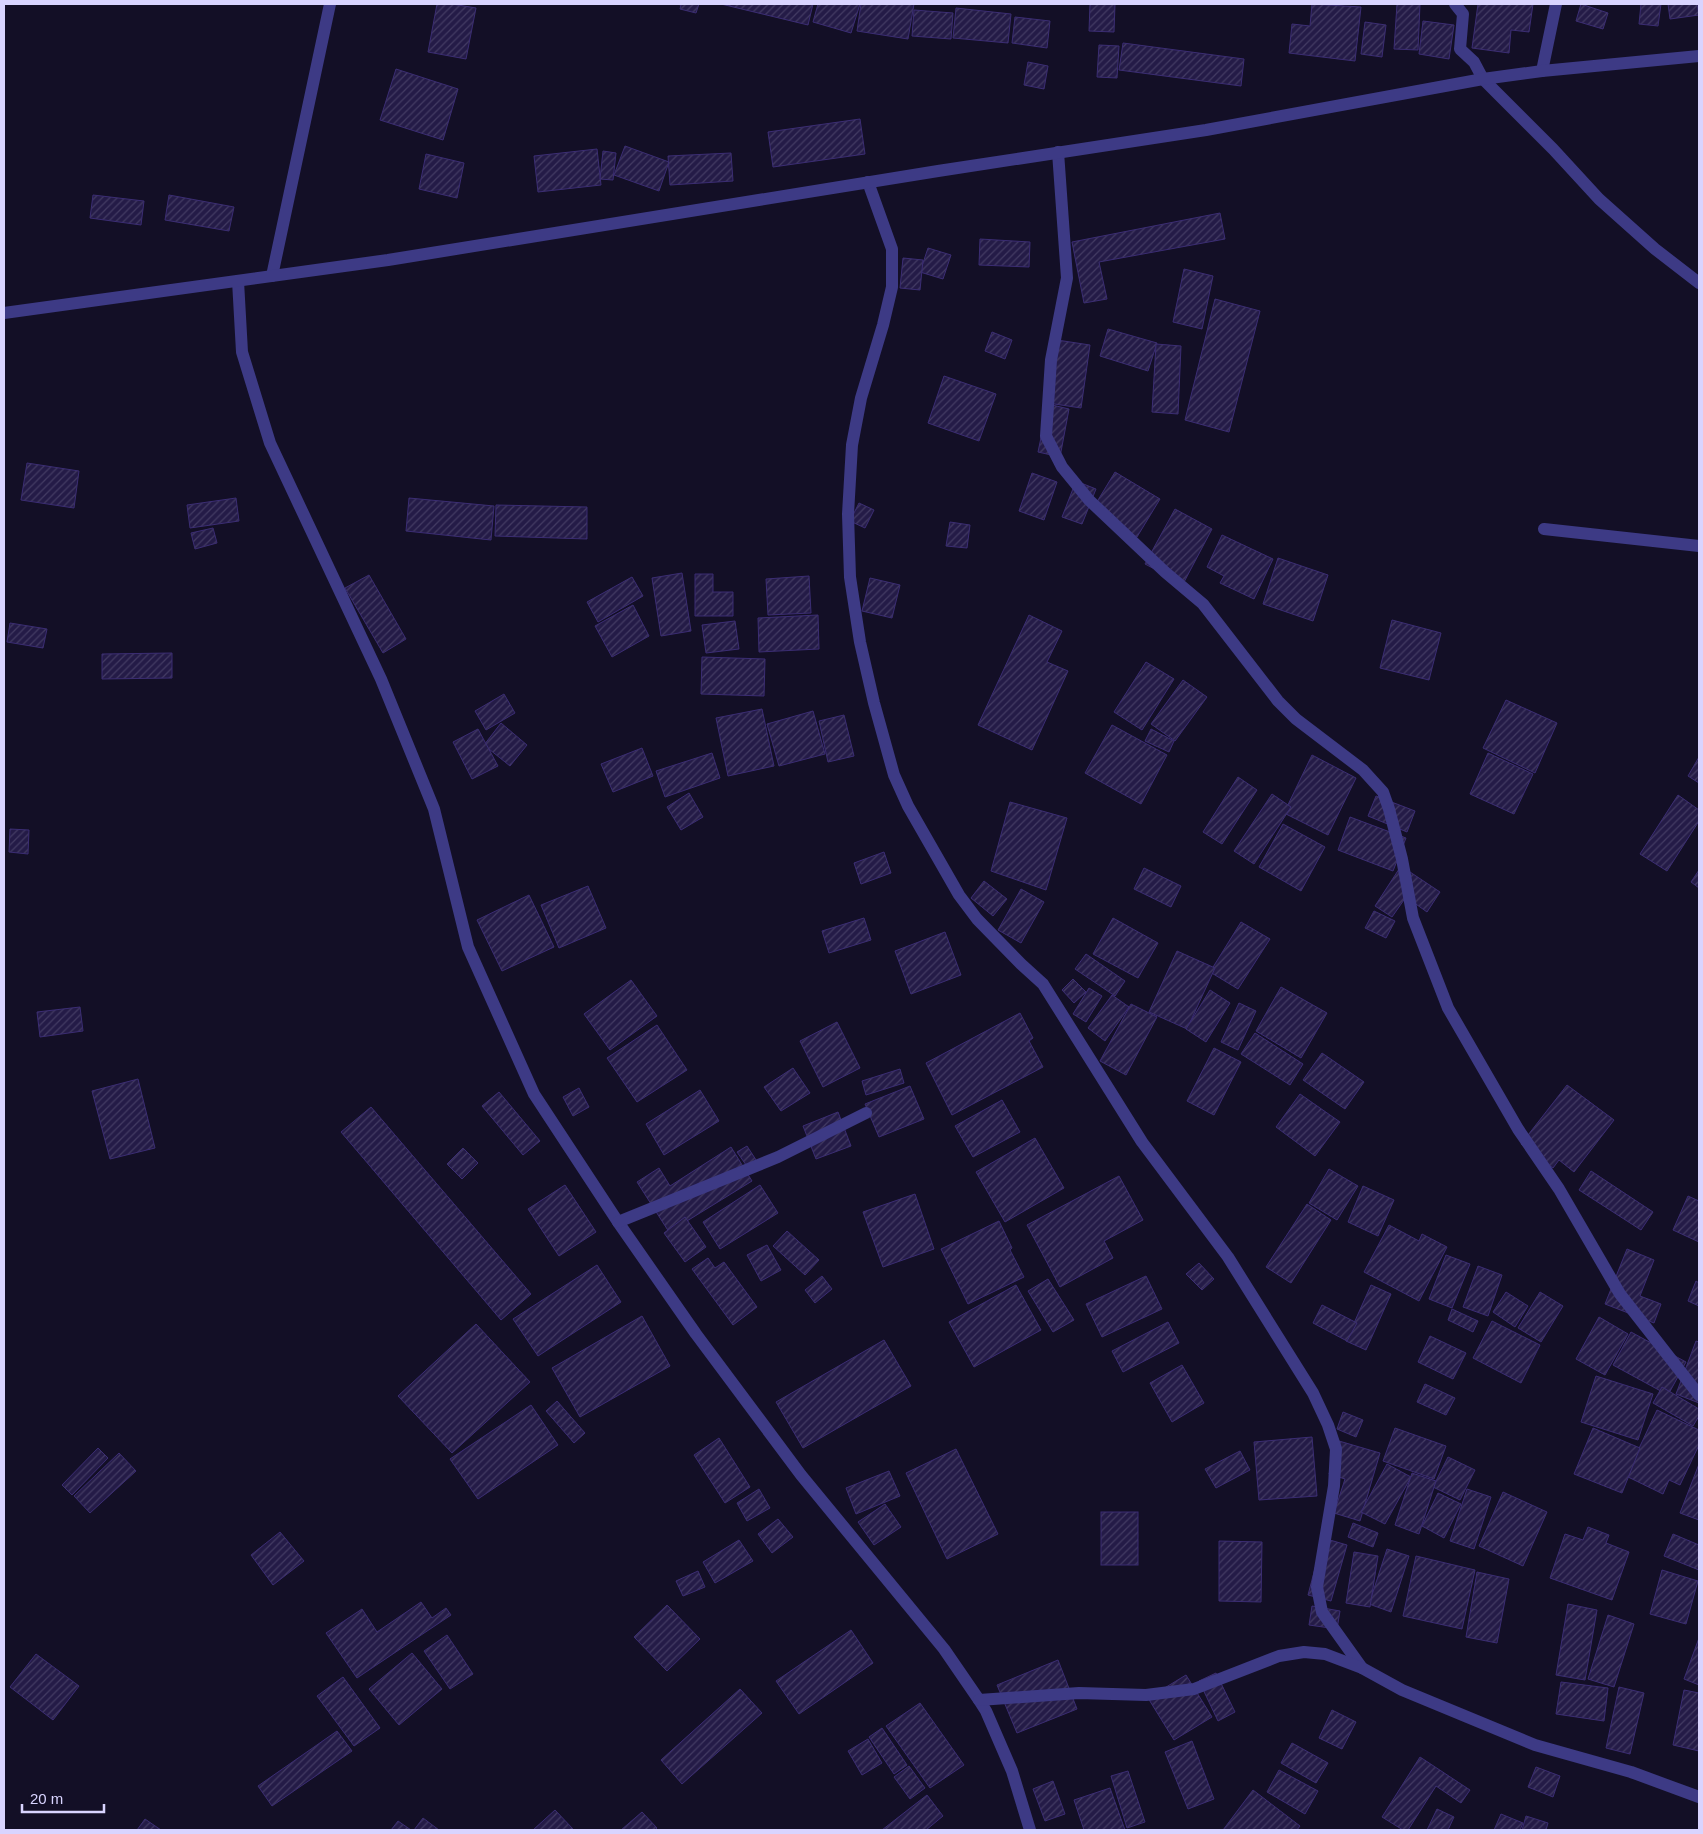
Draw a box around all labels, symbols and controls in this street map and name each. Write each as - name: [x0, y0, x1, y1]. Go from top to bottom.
- scale bar: [22, 1782, 105, 1814]
- text: 20 m: [30, 1790, 63, 1807]

